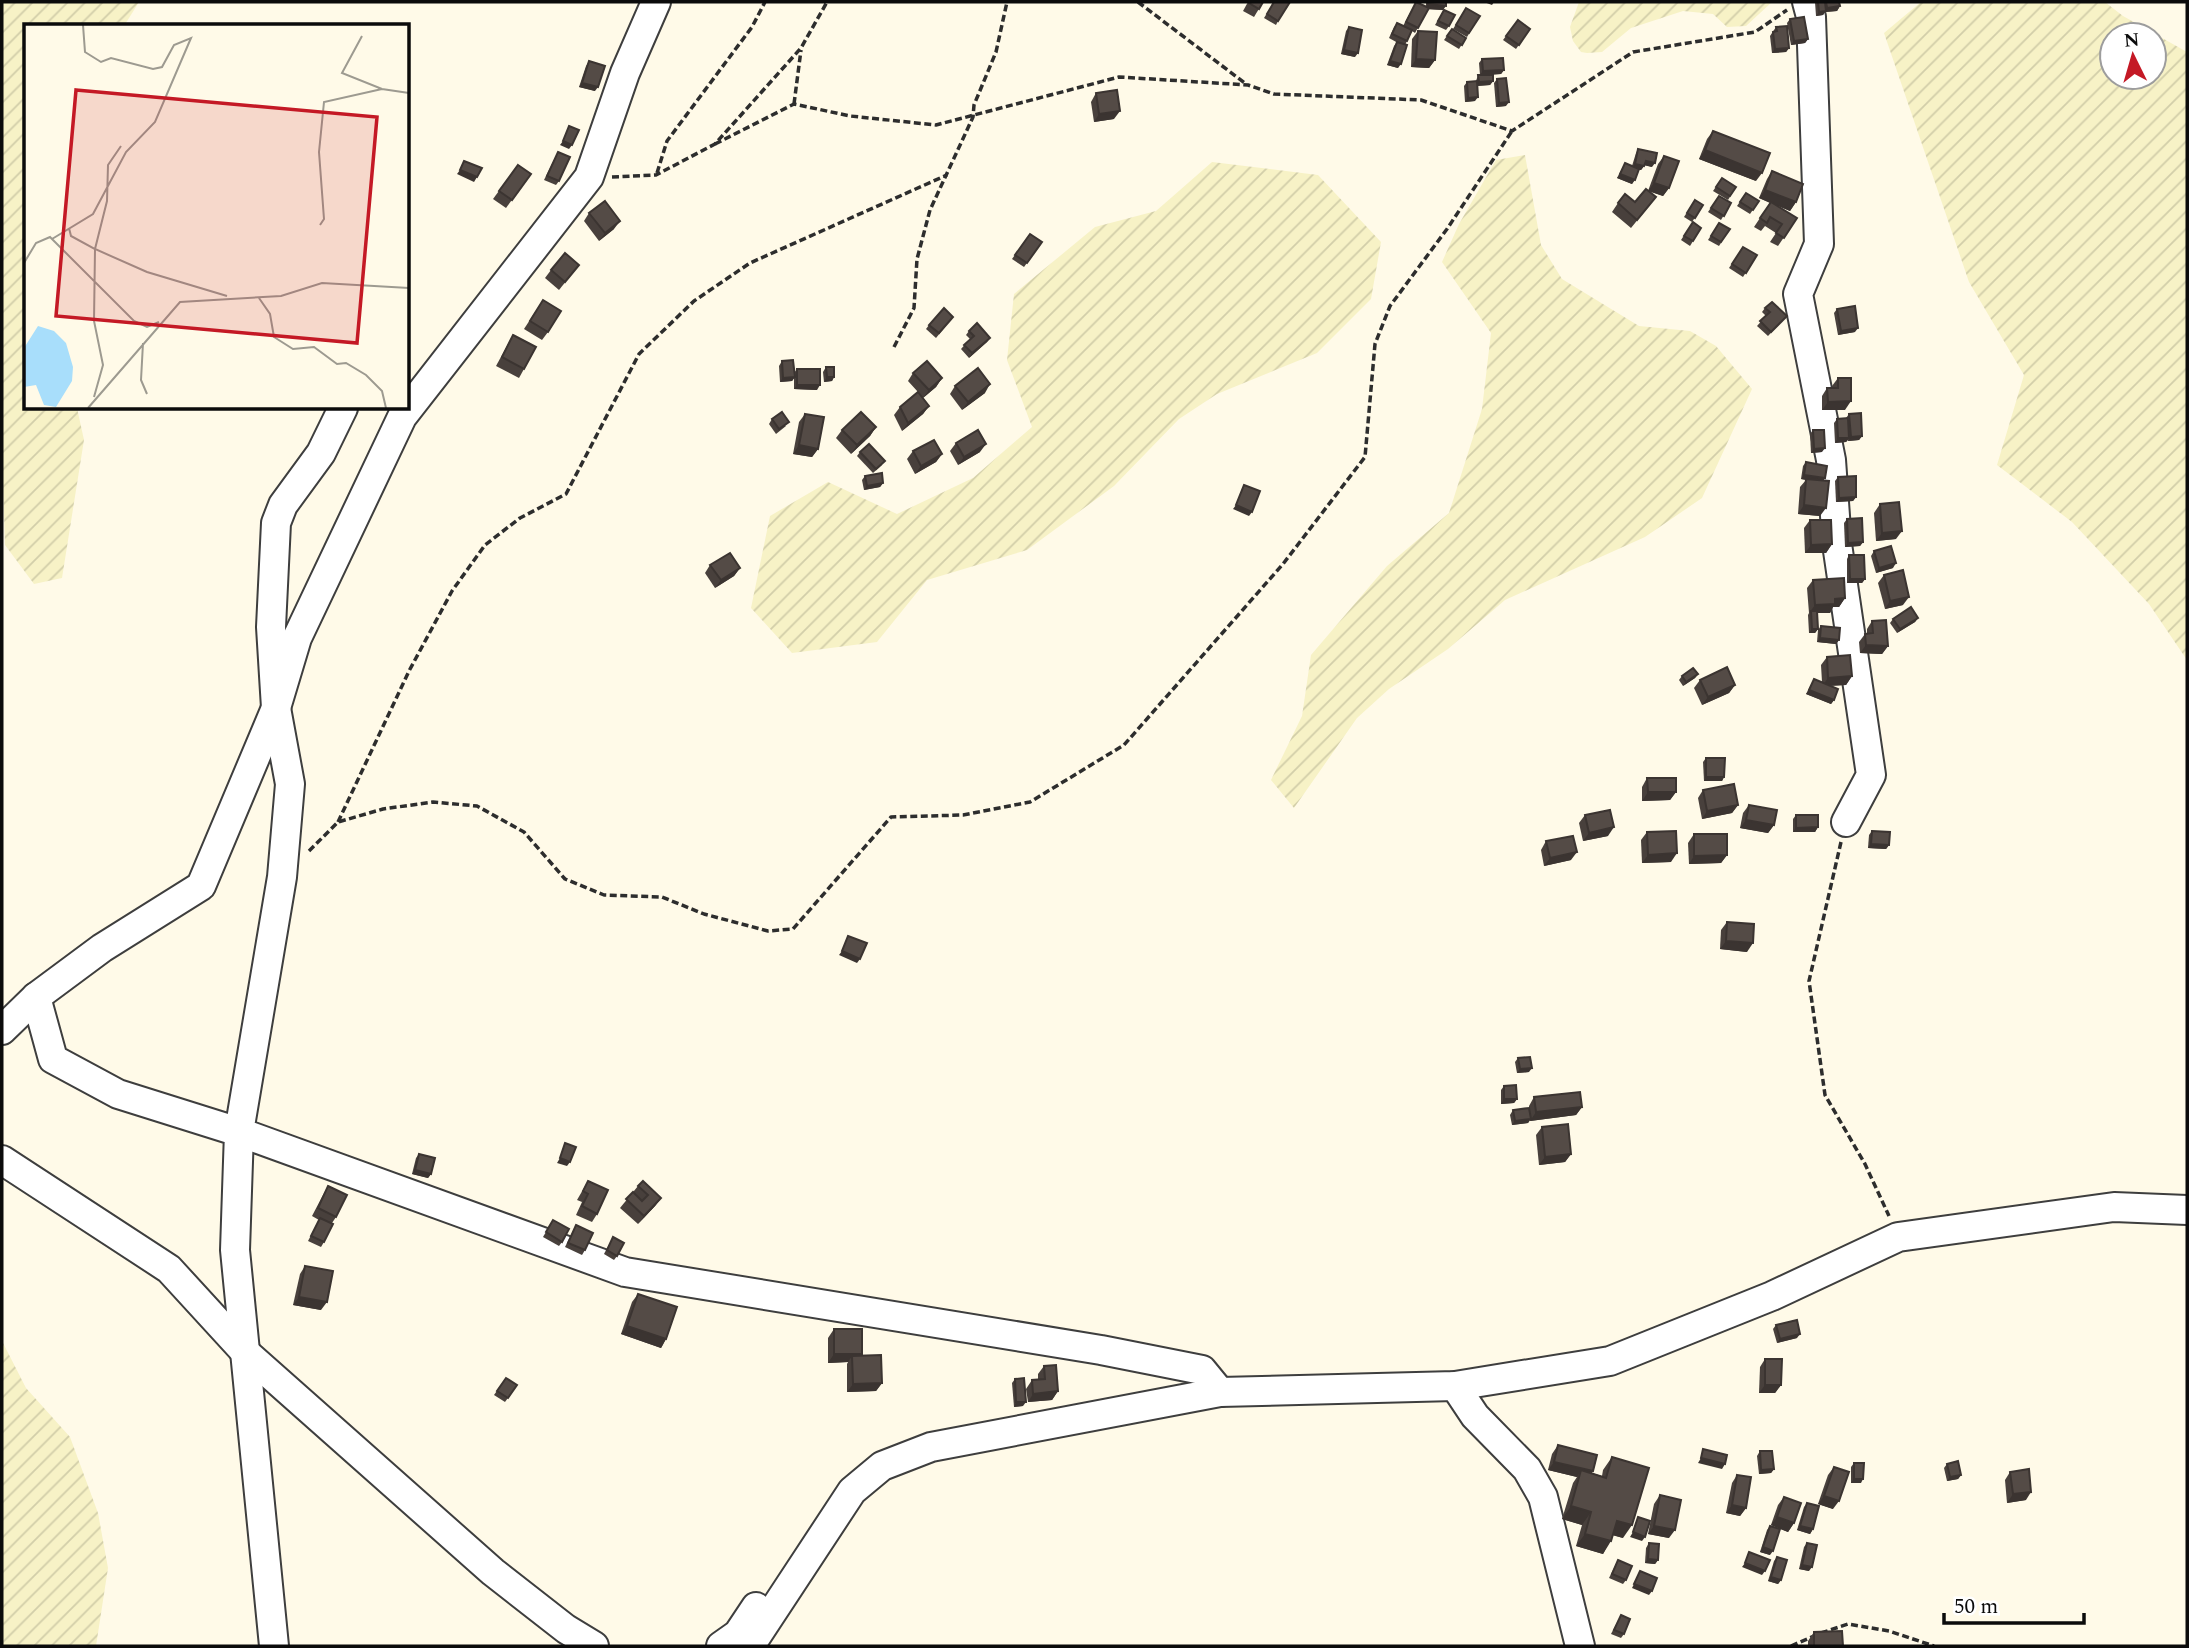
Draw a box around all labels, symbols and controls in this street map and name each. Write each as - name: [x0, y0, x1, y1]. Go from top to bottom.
- north arrow: [2098, 21, 2168, 91]
- inset map: [24, 24, 410, 410]
- text: N: [2123, 25, 2141, 56]
- scale bar: [1944, 1582, 2084, 1626]
- text: 50 m: [1954, 1591, 1998, 1623]

